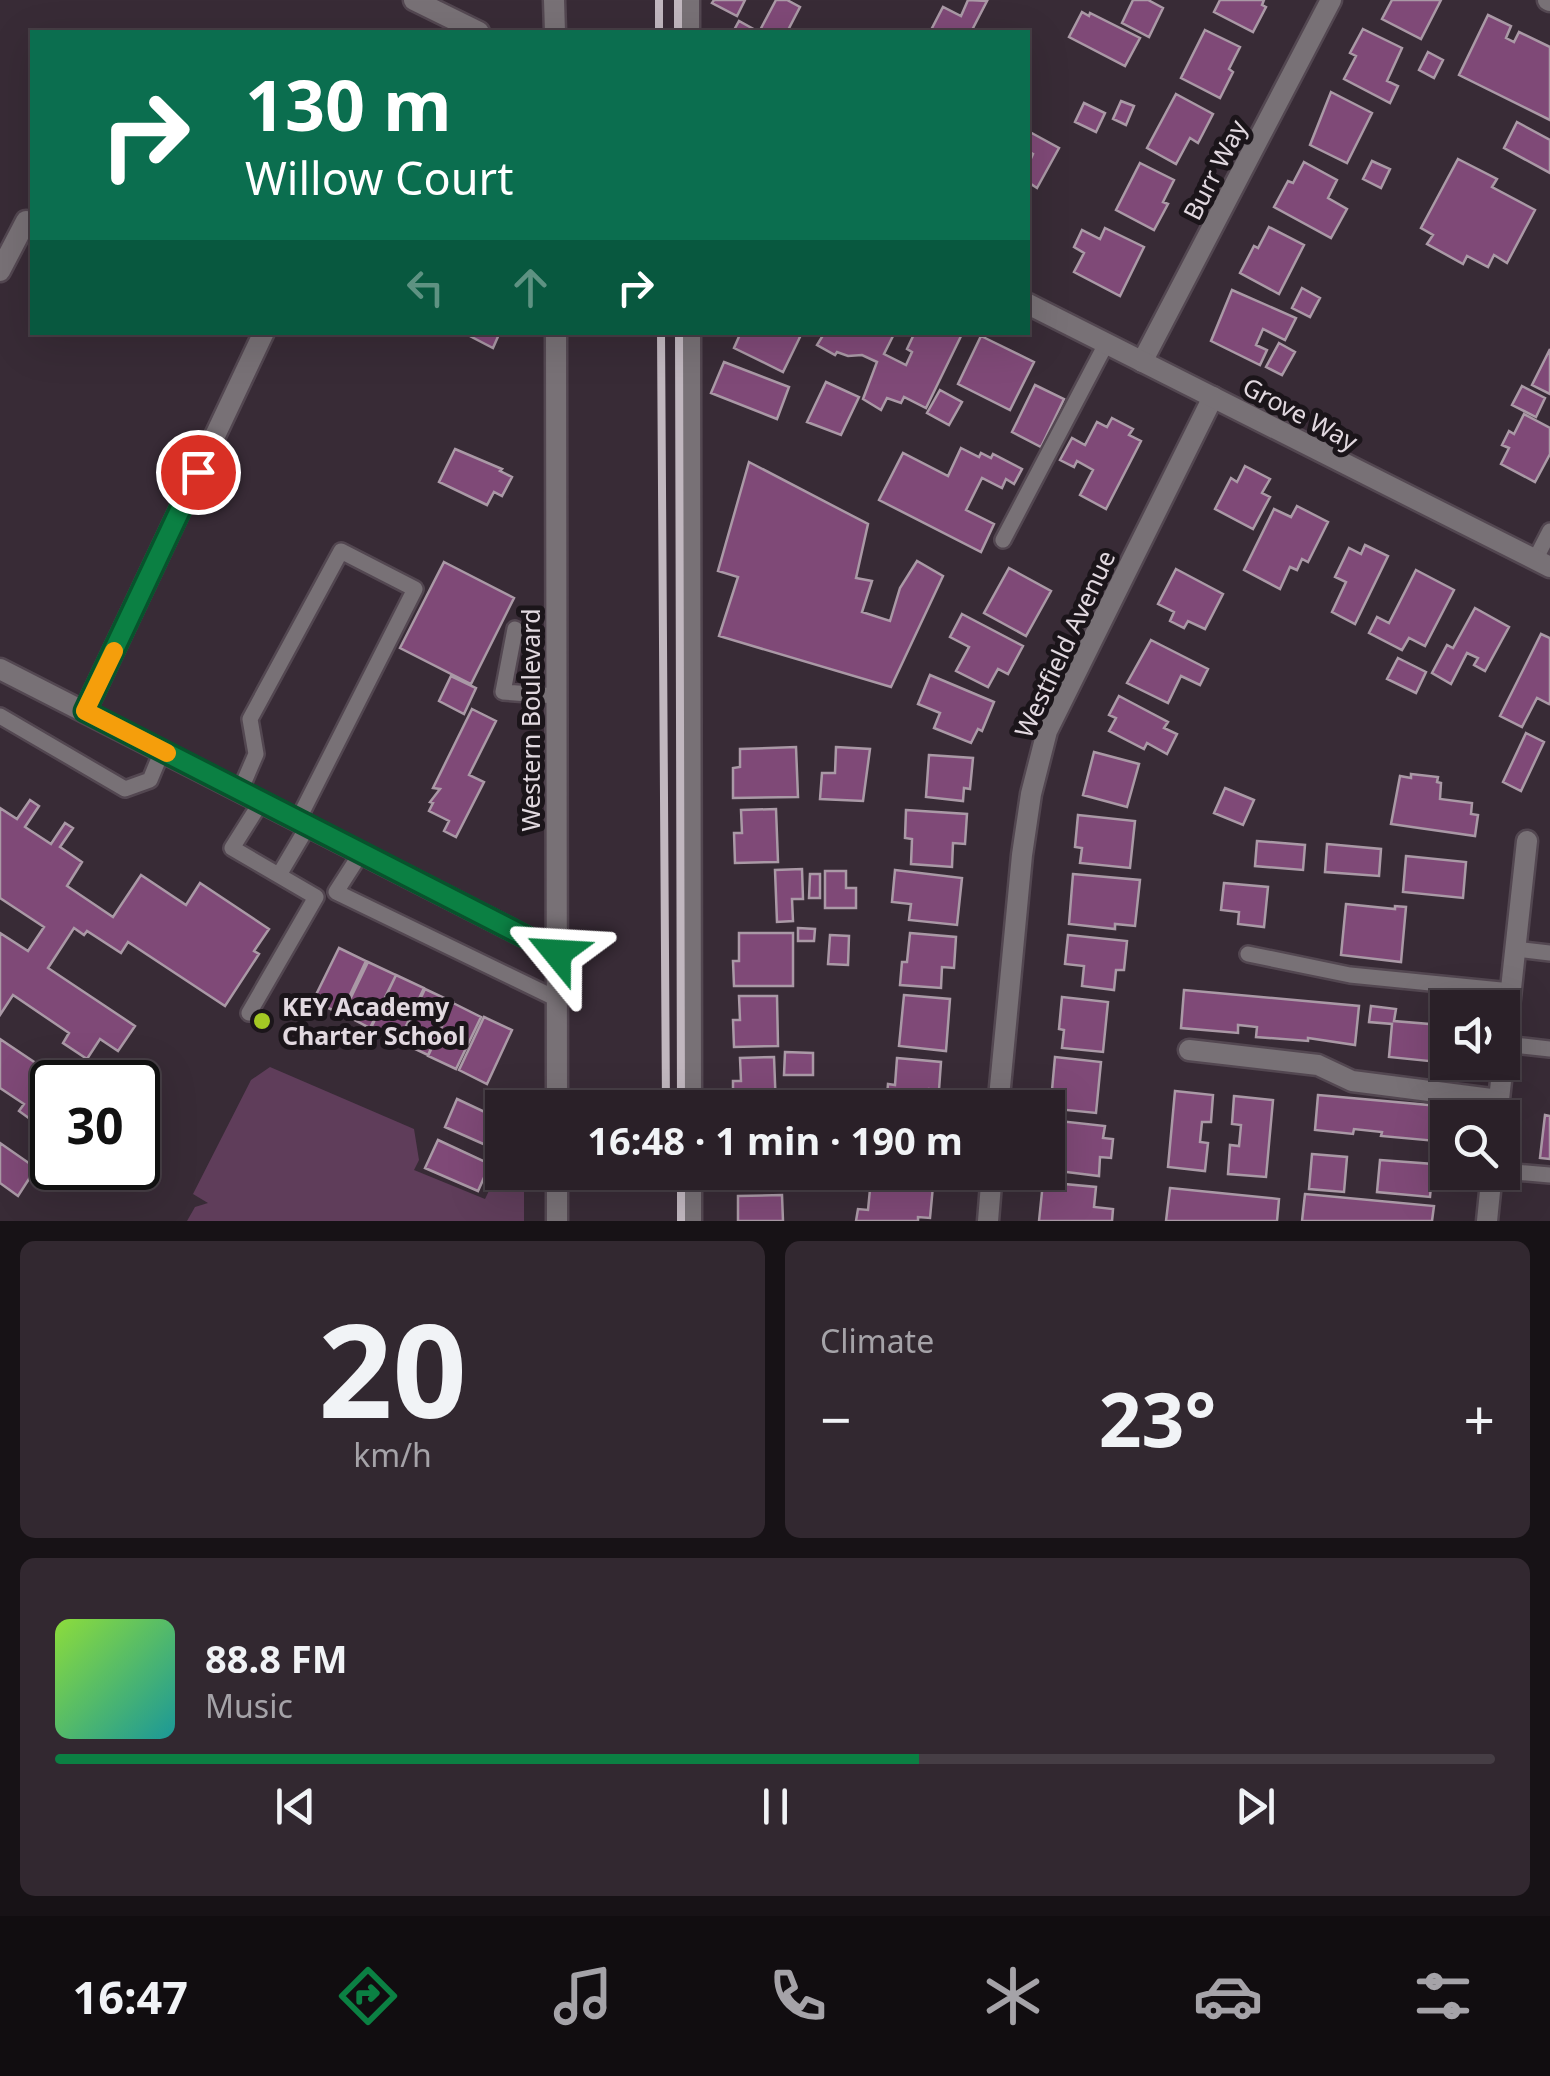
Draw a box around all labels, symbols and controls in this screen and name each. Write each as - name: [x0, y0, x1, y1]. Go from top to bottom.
- text: 130 m: [245, 56, 452, 152]
- icon: right: [80, 70, 210, 200]
- street label: Burr Way: [1174, 113, 1254, 226]
- text: Willow Court: [245, 147, 513, 208]
- icon: left: [398, 260, 453, 315]
- icon: ahead: [503, 260, 558, 315]
- icon: right: [608, 260, 663, 315]
- street label: Grove Way: [1237, 369, 1364, 458]
- pin: [156, 430, 241, 515]
- icon: arrive: [171, 445, 226, 500]
- street label: Westfield Avenue: [1006, 544, 1122, 743]
- street label: Western Boulevard: [513, 608, 547, 832]
- position arrow: [505, 901, 609, 1005]
- place label: KEY Academy Charter School: [282, 989, 466, 1052]
- map controls: [1430, 990, 1520, 1190]
- button: sound: [1430, 990, 1520, 1080]
- marker: KEY Academy Charter School: [251, 1010, 273, 1032]
- speed limit sign: 30: [30, 1060, 160, 1190]
- button: search: [1430, 1100, 1520, 1190]
- text: 16:48 · 1 min · 190 m: [587, 1114, 963, 1166]
- text: 20: [318, 1279, 467, 1456]
- text: Climate: [820, 1319, 934, 1362]
- text: 23°: [1099, 1367, 1216, 1469]
- text: −: [820, 1381, 851, 1456]
- text: +: [1464, 1381, 1495, 1456]
- text: km/h: [353, 1433, 432, 1476]
- text: 88.8 FM: [205, 1632, 347, 1684]
- text: Music: [205, 1684, 293, 1727]
- icon: previous: [268, 1779, 323, 1834]
- icon: pause: [748, 1779, 803, 1834]
- icon: next: [1228, 1779, 1283, 1834]
- icon: directions: [333, 1961, 403, 2031]
- icon: music: [548, 1961, 618, 2031]
- icon: phone: [763, 1961, 833, 2031]
- icon: climate: [978, 1961, 1048, 2031]
- icon: car: [1193, 1961, 1263, 2031]
- icon: filters: [1408, 1961, 1478, 2031]
- text: 16:47: [72, 1966, 188, 2027]

